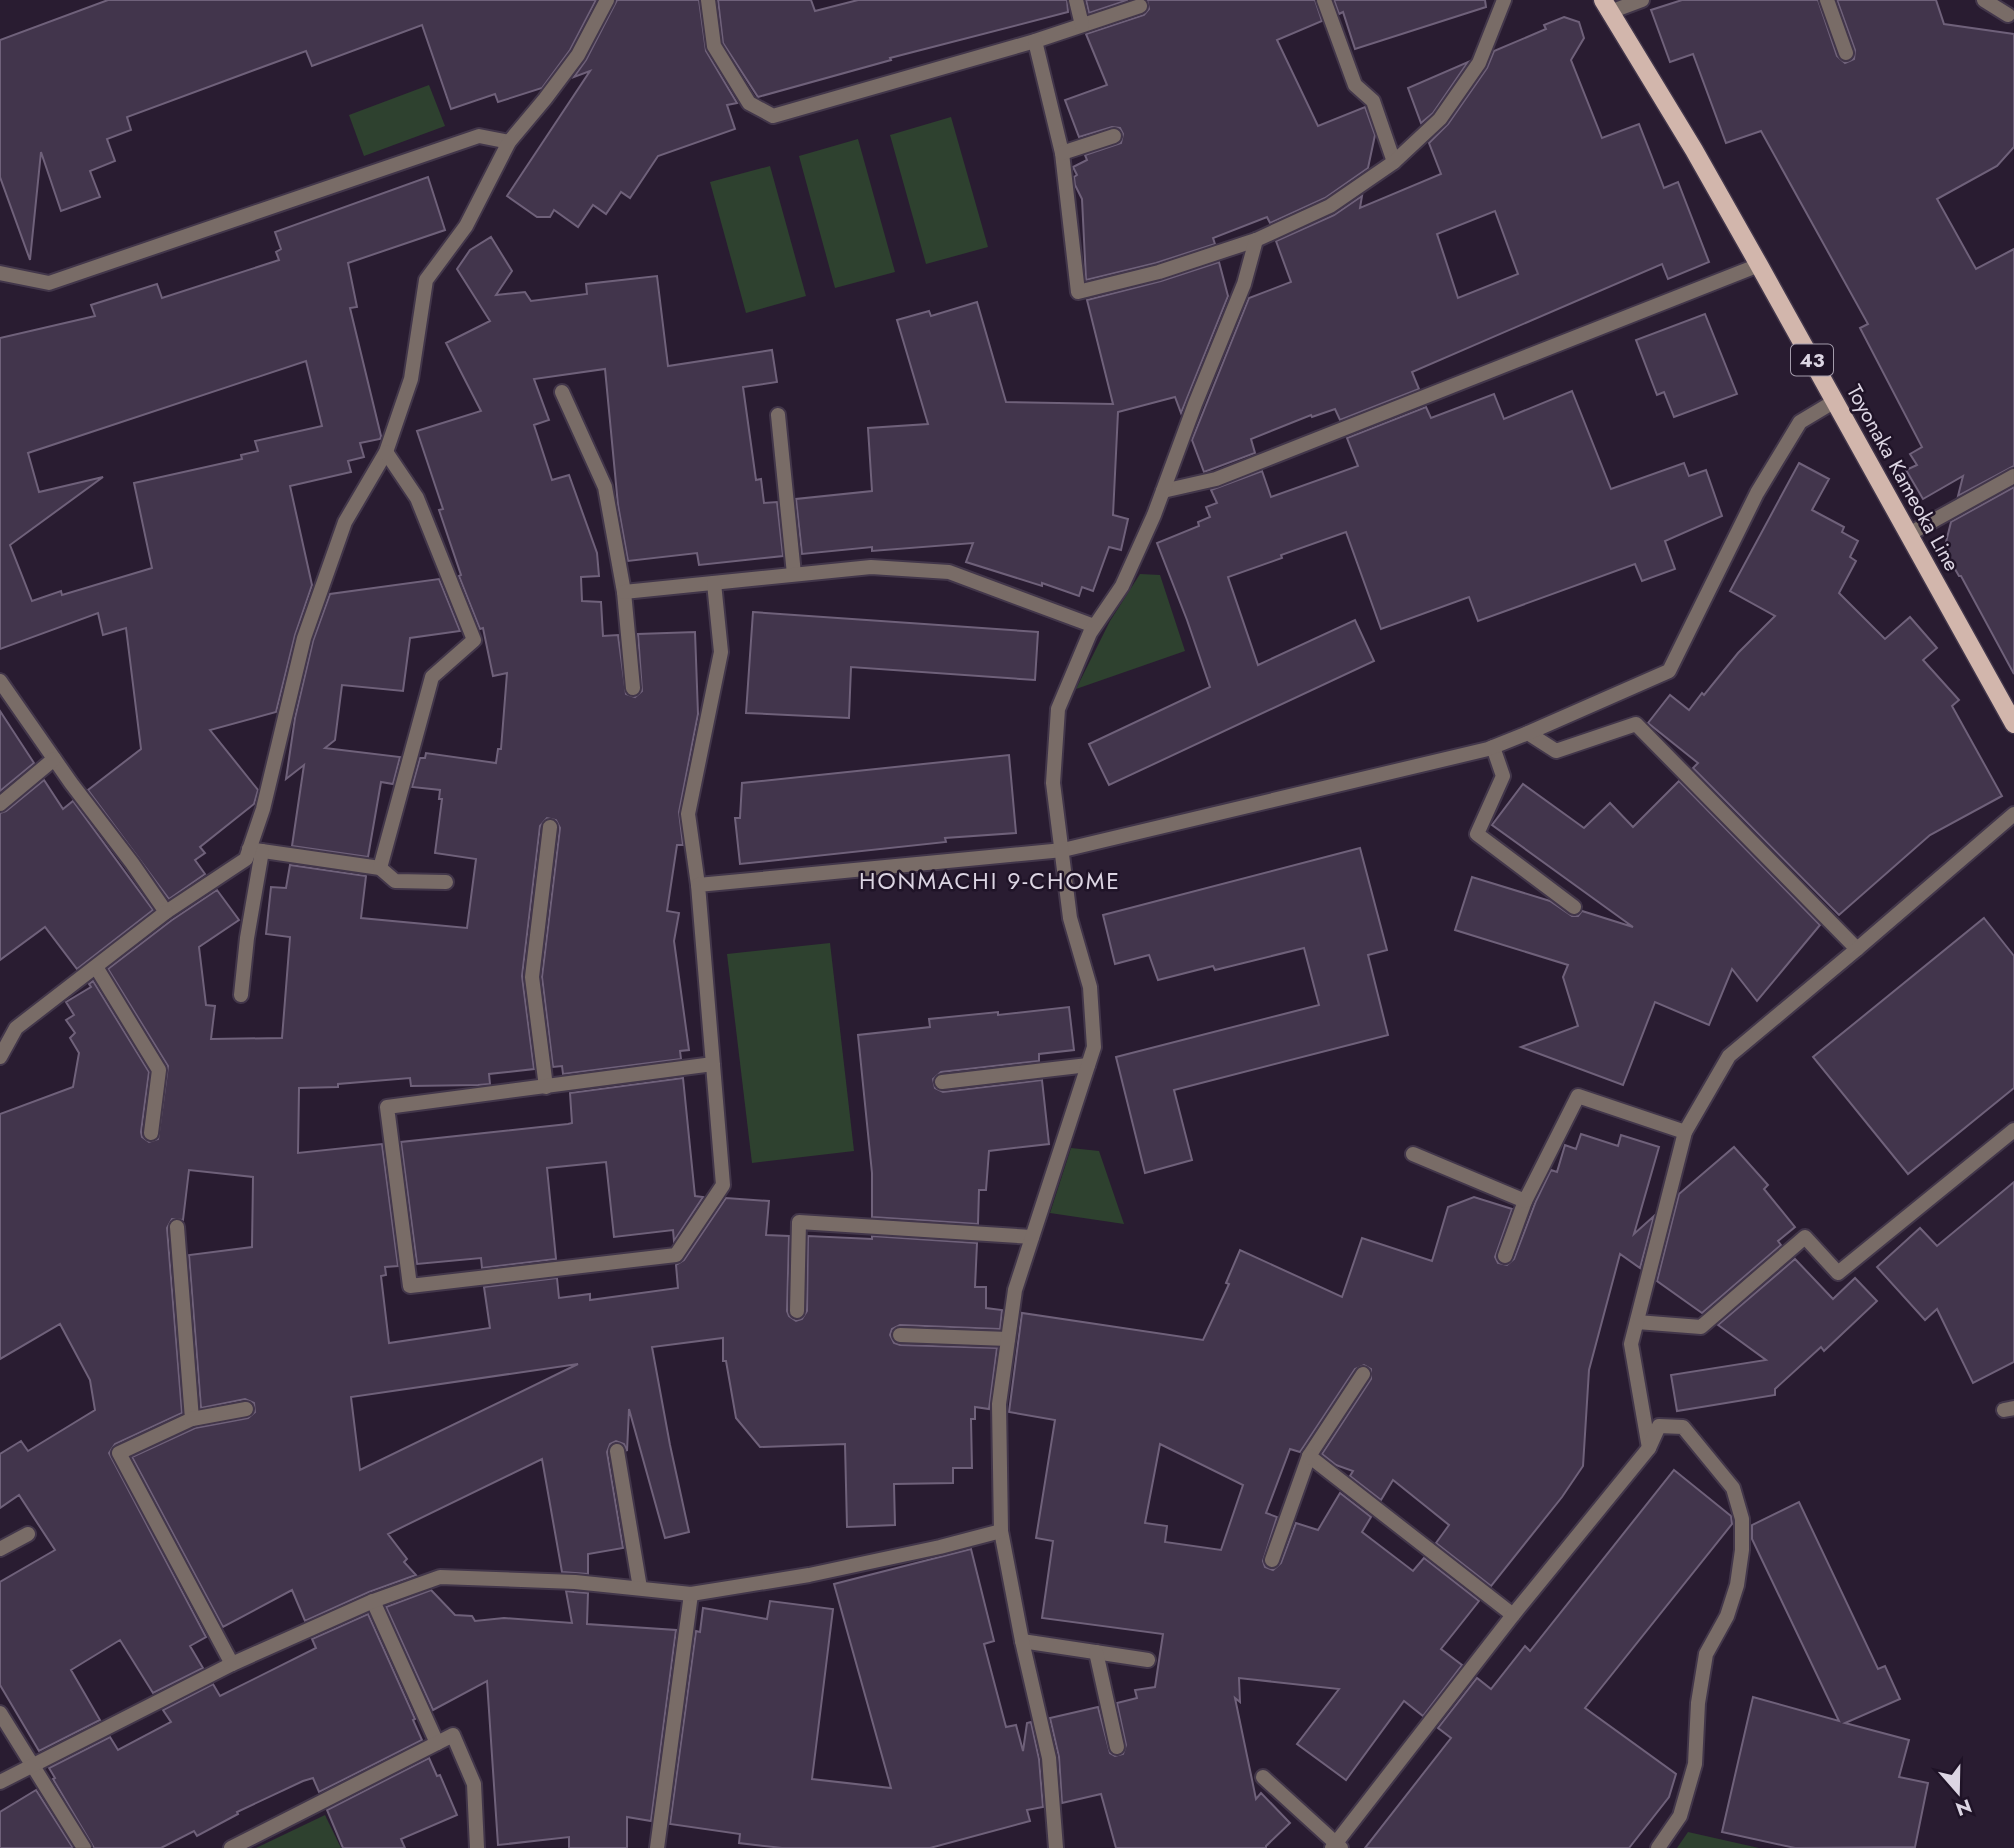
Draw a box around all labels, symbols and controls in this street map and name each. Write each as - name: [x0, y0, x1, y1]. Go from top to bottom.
- road number: 43: [1791, 344, 1833, 376]
- street label: Toyonaka Kameoka Line: [1839, 379, 1967, 577]
- district label: HONMACHI 9-CHOME: [859, 864, 1121, 898]
- north arrow: [1923, 1757, 1993, 1827]
- text: N: [1952, 1792, 1975, 1823]

